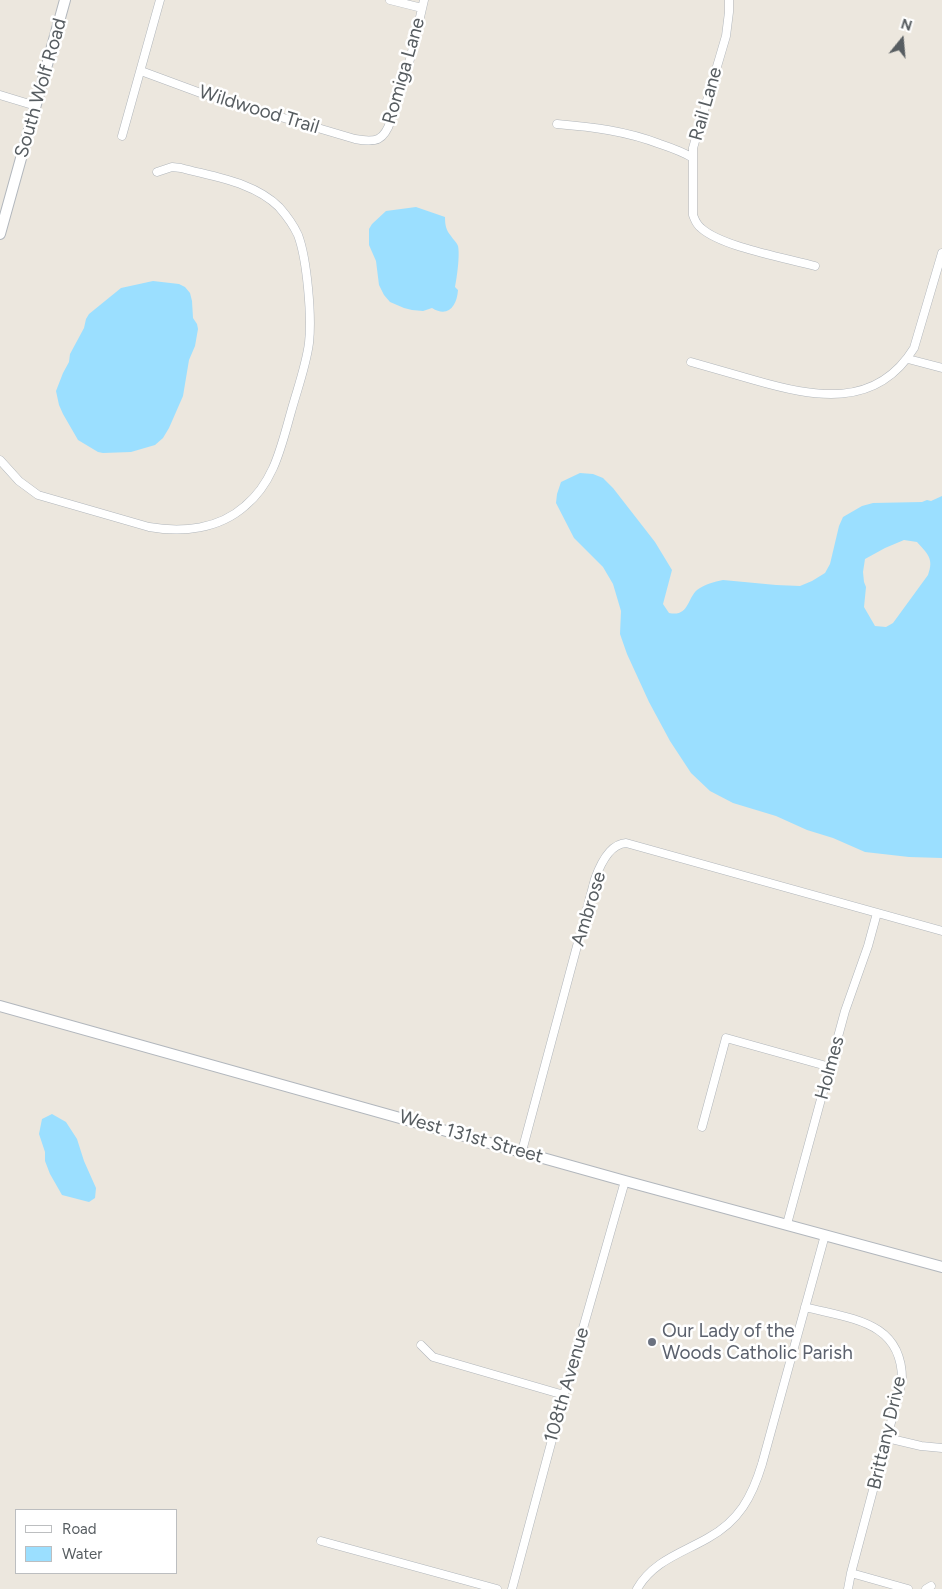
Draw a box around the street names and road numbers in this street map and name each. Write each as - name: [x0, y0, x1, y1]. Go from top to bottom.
- street label: Romiga Lane: [378, 15, 430, 127]
- street label: South Wolf Road: [10, 16, 72, 160]
- street label: Rail Lane: [685, 65, 727, 143]
- street label: Wildwood Trail: [196, 81, 322, 139]
- street label: Ambrose: [567, 869, 611, 949]
- street label: Holmes: [811, 1034, 849, 1102]
- street label: West 131st Street: [396, 1106, 546, 1168]
- street label: 108th Avenue: [540, 1325, 594, 1445]
- street label: Brittany Drive: [863, 1374, 911, 1492]

